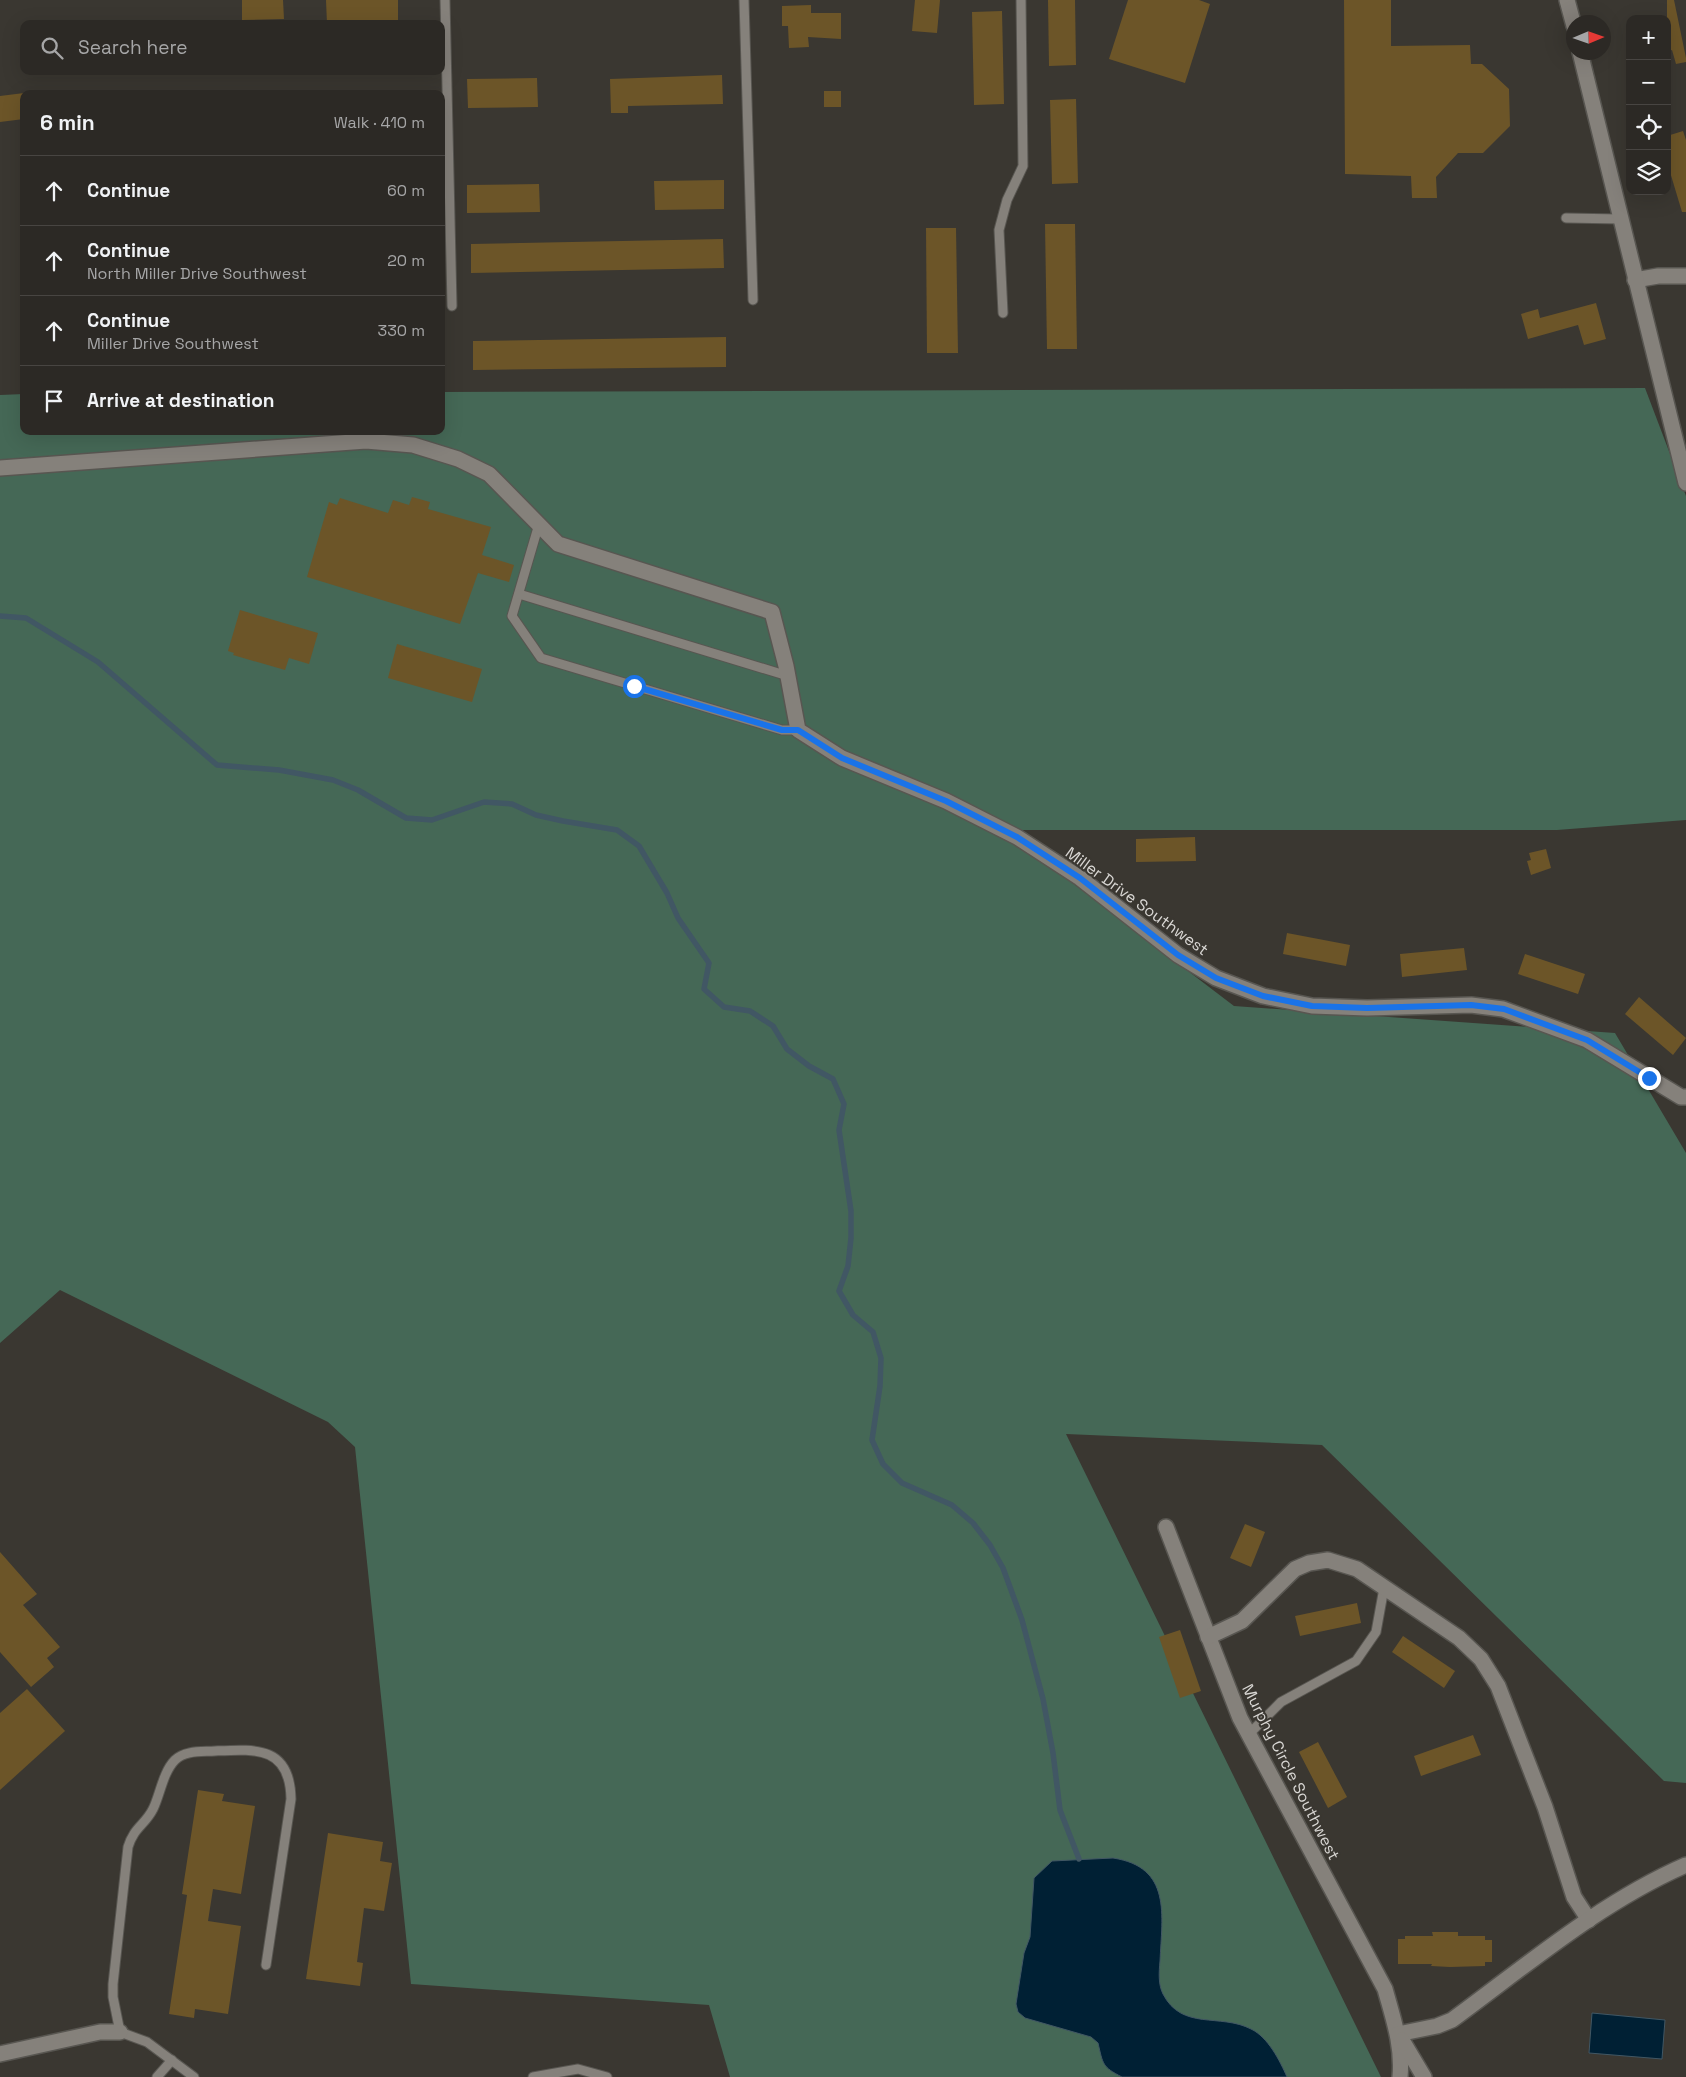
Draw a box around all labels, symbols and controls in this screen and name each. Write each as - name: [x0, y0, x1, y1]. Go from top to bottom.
- north arrow: [1566, 15, 1611, 60]
- map controls: [1626, 15, 1671, 195]
- button: +: [1626, 15, 1671, 60]
- search box: [20, 20, 445, 75]
- icon: search: [38, 34, 66, 62]
- text: Search here: [78, 35, 188, 60]
- button: −: [1626, 60, 1671, 105]
- button: locate: [1626, 105, 1671, 150]
- text: 6 min: [40, 109, 95, 136]
- text: Walk · 410 m: [334, 112, 425, 133]
- button: layers: [1626, 150, 1671, 195]
- icon: ahead: [40, 177, 68, 205]
- text: Continue: [87, 178, 170, 203]
- text: 60 m: [387, 180, 425, 201]
- text: Continue: [87, 238, 170, 263]
- icon: ahead: [40, 247, 68, 275]
- text: 20 m: [387, 250, 425, 271]
- text: North Miller Drive Southwest: [87, 263, 307, 284]
- text: Continue: [87, 308, 170, 333]
- icon: ahead: [40, 317, 68, 345]
- text: 330 m: [378, 320, 425, 341]
- text: Miller Drive Southwest: [87, 333, 259, 354]
- icon: arrive: [40, 387, 68, 415]
- text: Arrive at destination: [87, 388, 275, 413]
- route start: [623, 675, 646, 698]
- street label: Miller Drive Southwest: [1061, 842, 1213, 960]
- route end: [1638, 1067, 1661, 1090]
- street label: Murphy Circle Southwest: [1237, 1680, 1345, 1864]

